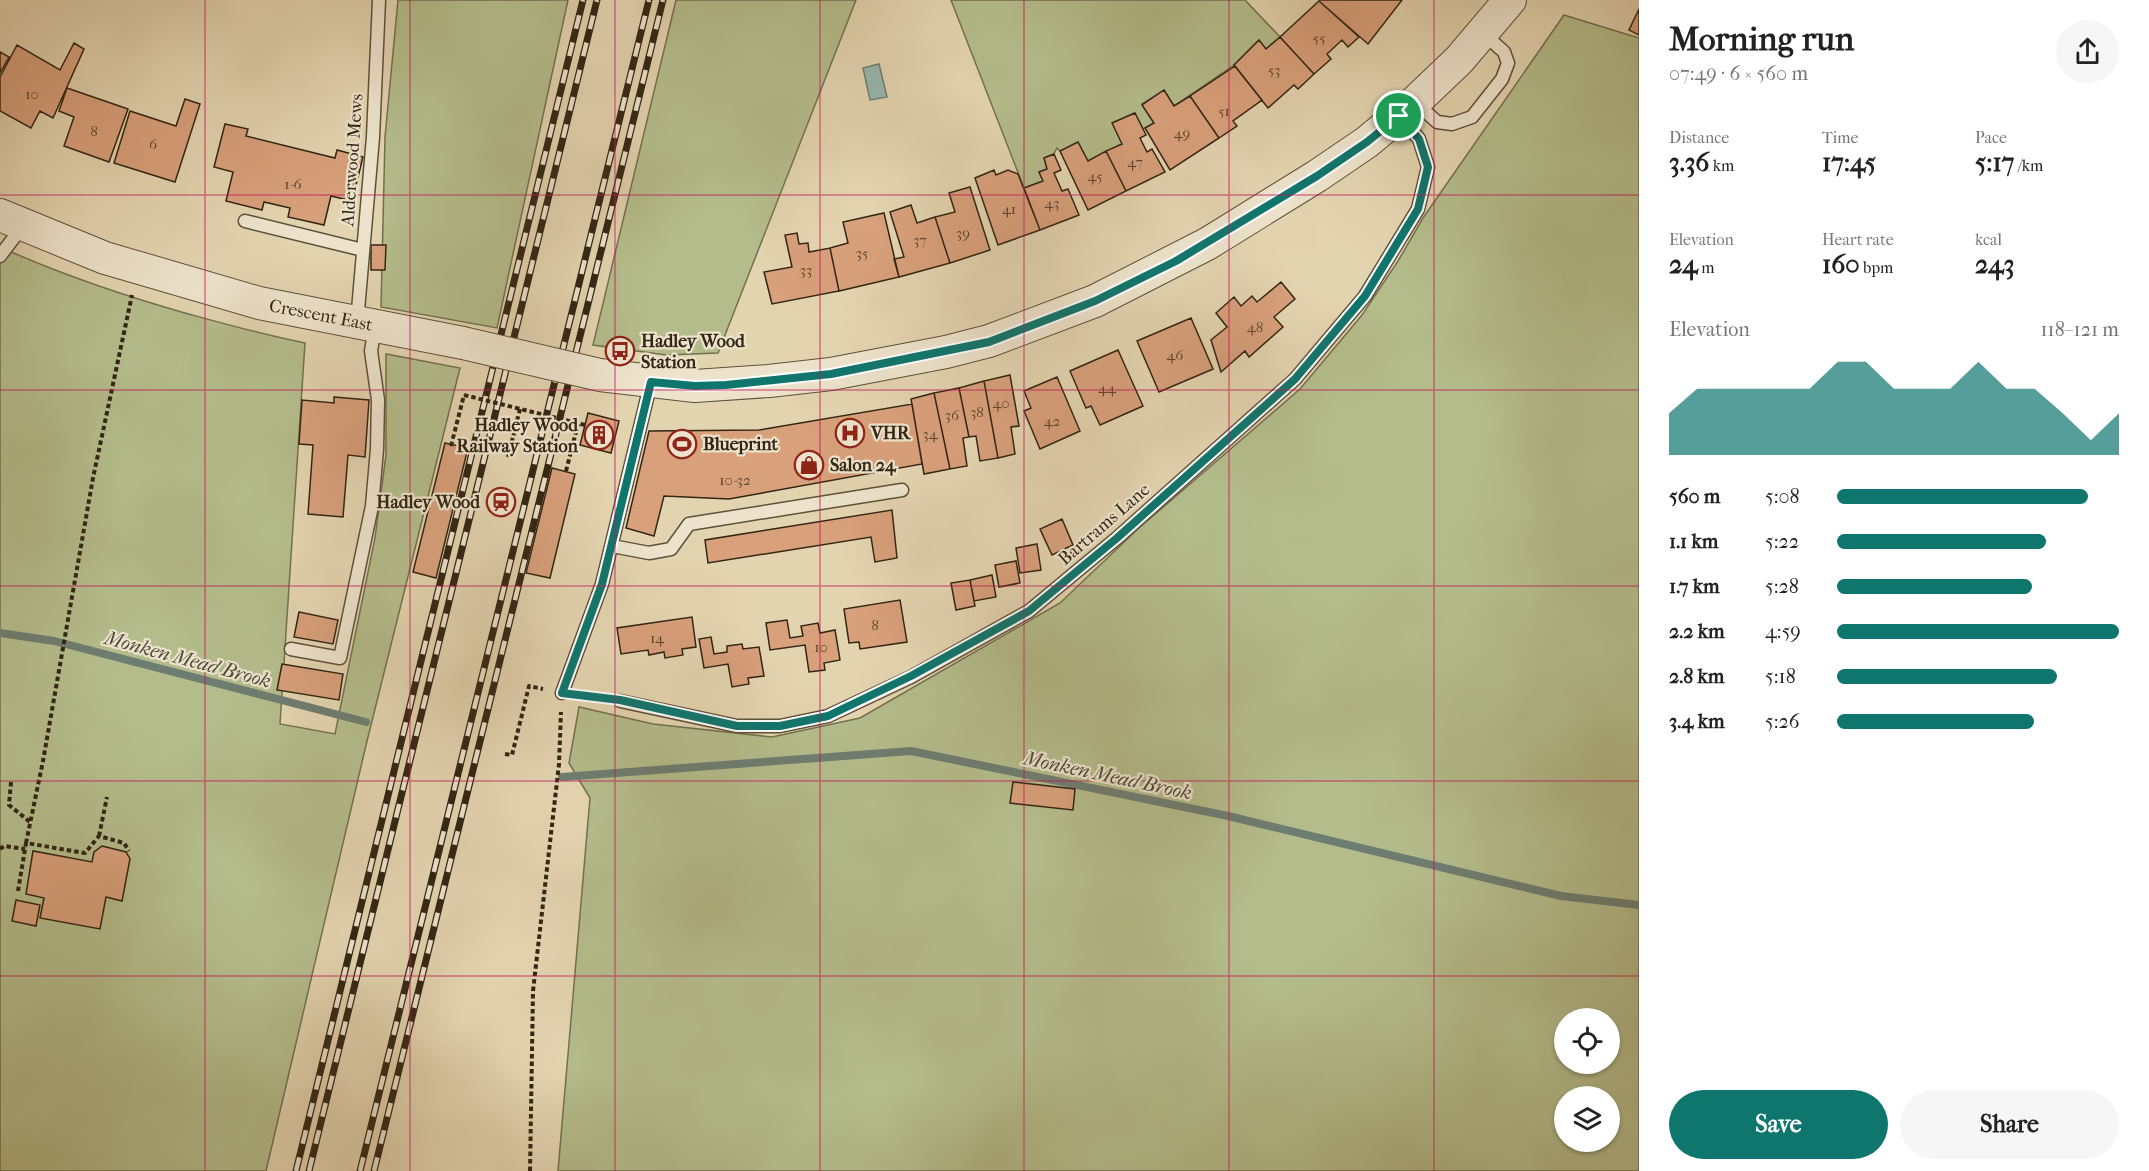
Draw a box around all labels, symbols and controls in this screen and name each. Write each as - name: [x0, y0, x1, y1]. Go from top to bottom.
- text: Morning run: [1669, 20, 1854, 59]
- button: share: [2056, 20, 2119, 83]
- house number: 55: [1313, 29, 1325, 47]
- house number: 53: [1268, 61, 1280, 79]
- text: 07:49 · 6 × 560 m: [1669, 62, 1808, 85]
- house number: 10: [25, 85, 39, 103]
- pin: [1373, 90, 1424, 141]
- street label: Alderwood Mews: [337, 93, 368, 228]
- icon: arrive: [1382, 99, 1415, 132]
- house number: 51: [1218, 102, 1230, 120]
- house number: 8: [90, 122, 98, 140]
- house number: 49: [1174, 124, 1190, 142]
- text: Distance: [1669, 128, 1729, 147]
- text: Time: [1822, 128, 1858, 147]
- text: Pace: [1975, 128, 2007, 147]
- house number: 6: [149, 135, 158, 153]
- text: 3.36: [1669, 147, 1709, 178]
- text: 17:45: [1822, 147, 1876, 178]
- text: 5:17: [1975, 147, 2014, 178]
- house number: 47: [1127, 153, 1143, 171]
- text: km: [1709, 156, 1734, 175]
- text: /km: [2014, 156, 2043, 175]
- house number: 45: [1088, 167, 1102, 185]
- house number: 1-6: [284, 175, 303, 193]
- house number: 43: [1044, 194, 1060, 212]
- house number: 41: [1002, 200, 1016, 218]
- house number: 39: [956, 224, 970, 242]
- text: Elevation: [1669, 230, 1734, 249]
- text: Heart rate: [1822, 230, 1894, 249]
- text: kcal: [1975, 230, 2002, 249]
- house number: 37: [913, 231, 927, 249]
- house number: 35: [856, 244, 868, 262]
- text: 24: [1669, 249, 1698, 280]
- text: 160: [1822, 249, 1860, 280]
- text: 243: [1975, 249, 2014, 280]
- text: m: [1698, 258, 1714, 277]
- text: bpm: [1860, 258, 1893, 277]
- house number: 33: [800, 261, 812, 279]
- street label: Crescent East: [267, 295, 375, 336]
- house number: 48: [1247, 318, 1263, 336]
- text: Elevation: [1669, 318, 1750, 341]
- text: 118–121 m: [2040, 318, 2119, 341]
- place label: Hadley Wood Station: [641, 331, 746, 373]
- bus stop icon: Hadley Wood Station: [604, 335, 636, 367]
- house number: 46: [1167, 346, 1184, 364]
- house number: 44: [1098, 379, 1117, 397]
- house number: 40: [992, 394, 1010, 412]
- house number: 38: [970, 403, 984, 421]
- house number: 36: [945, 406, 960, 424]
- house number: 42: [1044, 412, 1061, 430]
- place label: Hadley Wood Railway Station: [456, 415, 579, 457]
- hospital icon: VHR: [834, 417, 866, 449]
- building icon: Hadley Wood Railway Station: [583, 419, 615, 451]
- place label: VHR: [870, 423, 911, 444]
- house number: 34: [922, 425, 939, 443]
- sports icon: Blueprint: [666, 428, 698, 460]
- place label: Blueprint: [703, 434, 779, 455]
- shop icon: Salon 24: [793, 449, 825, 481]
- place label: Salon 24: [830, 455, 897, 476]
- house number: 10-32: [719, 471, 751, 489]
- street label: Bartrams Lane: [1054, 479, 1154, 570]
- text: 560 m: [1669, 485, 1720, 508]
- text: 5:08: [1765, 485, 1800, 508]
- station icon: Hadley Wood: [485, 486, 517, 518]
- place label: Hadley Wood: [376, 492, 481, 513]
- text: 1.1 km: [1669, 530, 1718, 553]
- text: 5:22: [1765, 530, 1799, 553]
- text: 1.7 km: [1669, 575, 1720, 598]
- text: 5:28: [1765, 575, 1799, 598]
- house number: 8: [871, 616, 879, 634]
- text: 2.2 km: [1669, 620, 1725, 643]
- text: 4:59: [1765, 620, 1801, 643]
- water label: Monken Mead Brook: [100, 626, 274, 693]
- house number: 14: [650, 629, 665, 647]
- house number: 10: [814, 638, 828, 656]
- text: 2.8 km: [1669, 665, 1724, 688]
- text: 5:18: [1765, 665, 1796, 688]
- text: 3.4 km: [1669, 710, 1725, 733]
- text: 5:26: [1765, 710, 1800, 733]
- water label: Monken Mead Brook: [1020, 746, 1194, 805]
- map controls: [1554, 1008, 1620, 1152]
- button: locate: [1554, 1008, 1620, 1074]
- button: layers: [1554, 1086, 1620, 1152]
- button: Save: [1669, 1090, 1888, 1159]
- button: Share: [1900, 1090, 2119, 1159]

